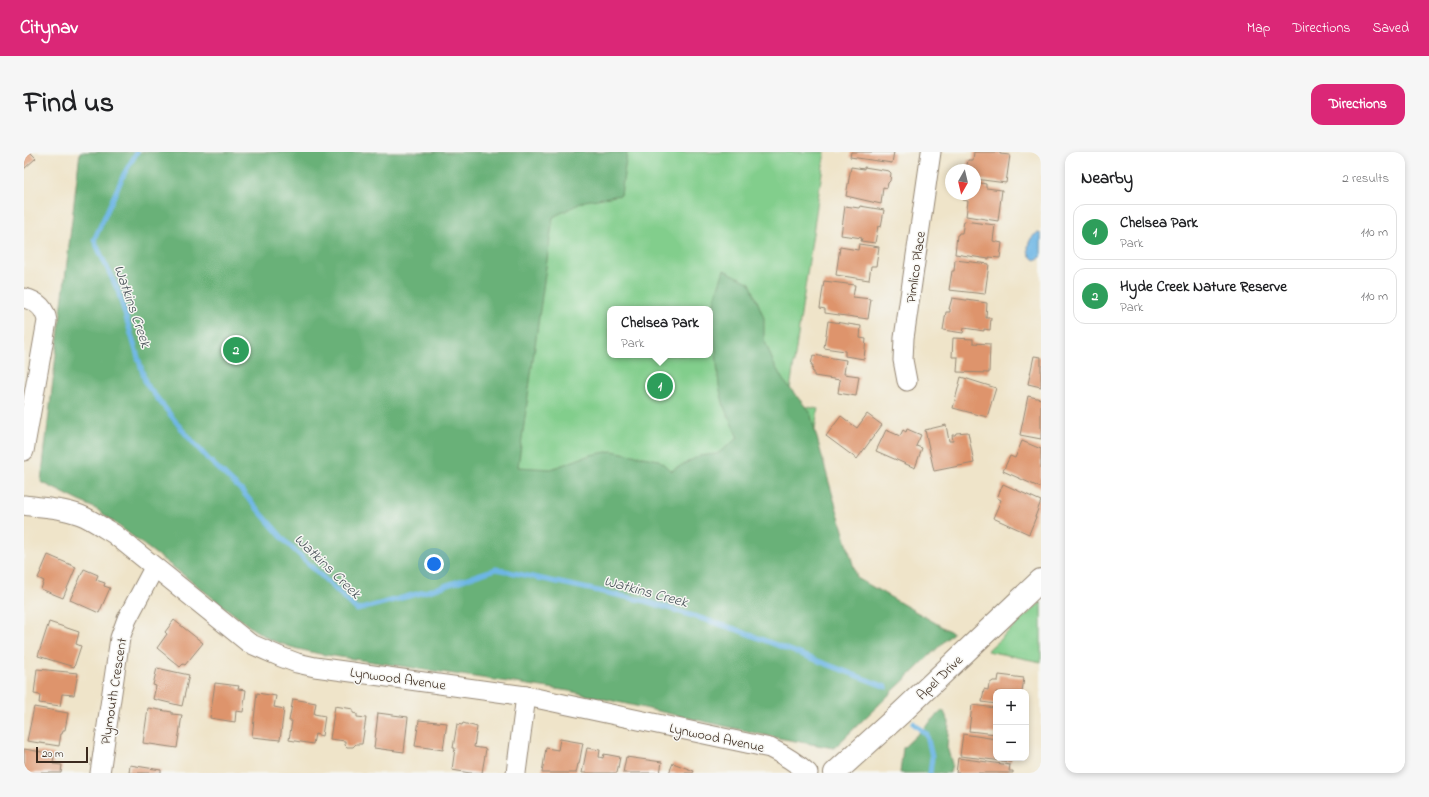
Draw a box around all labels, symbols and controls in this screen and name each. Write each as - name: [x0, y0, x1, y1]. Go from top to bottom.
- text: Citynav: [20, 15, 78, 42]
- text: Map: [1247, 18, 1270, 39]
- text: Directions: [1292, 18, 1350, 39]
- text: Saved: [1372, 18, 1409, 39]
- text: Find us: [24, 84, 114, 125]
- button: Directions: [1311, 84, 1405, 125]
- north arrow: [945, 164, 981, 200]
- text: Nearby: [1081, 166, 1133, 191]
- text: 2 results: [1342, 169, 1389, 188]
- text: Chelsea Park: [1120, 212, 1198, 234]
- text: 1: [1093, 223, 1097, 242]
- text: 110 m: [1361, 223, 1388, 242]
- street label: Pimlico Place: [901, 229, 932, 304]
- text: Park: [1120, 234, 1144, 253]
- water label: Watkins Creek: [108, 262, 157, 352]
- text: Hyde Creek Nature Reserve: [1120, 276, 1287, 298]
- text: 2: [1092, 287, 1098, 306]
- text: 110 m: [1361, 287, 1388, 306]
- text: Park: [1120, 298, 1144, 317]
- popup: [607, 306, 713, 358]
- text: Chelsea Park: [621, 312, 699, 334]
- text: Park: [621, 334, 645, 353]
- pin: 2: [223, 335, 249, 365]
- pin: 1: [647, 371, 673, 401]
- water label: Watkins Creek: [289, 529, 367, 605]
- your location: [424, 554, 444, 574]
- water label: Watkins Creek: [601, 570, 691, 614]
- street label: Plymouth Crescent: [96, 636, 134, 746]
- street label: Apel Drive: [912, 650, 969, 706]
- street label: Lynwood Avenue: [348, 662, 448, 698]
- map controls: [993, 689, 1029, 761]
- button: +: [993, 689, 1029, 725]
- street label: Lynwood Avenue: [667, 718, 767, 760]
- button: −: [993, 725, 1029, 761]
- scale bar: [36, 745, 88, 764]
- text: 20 m: [42, 746, 64, 762]

